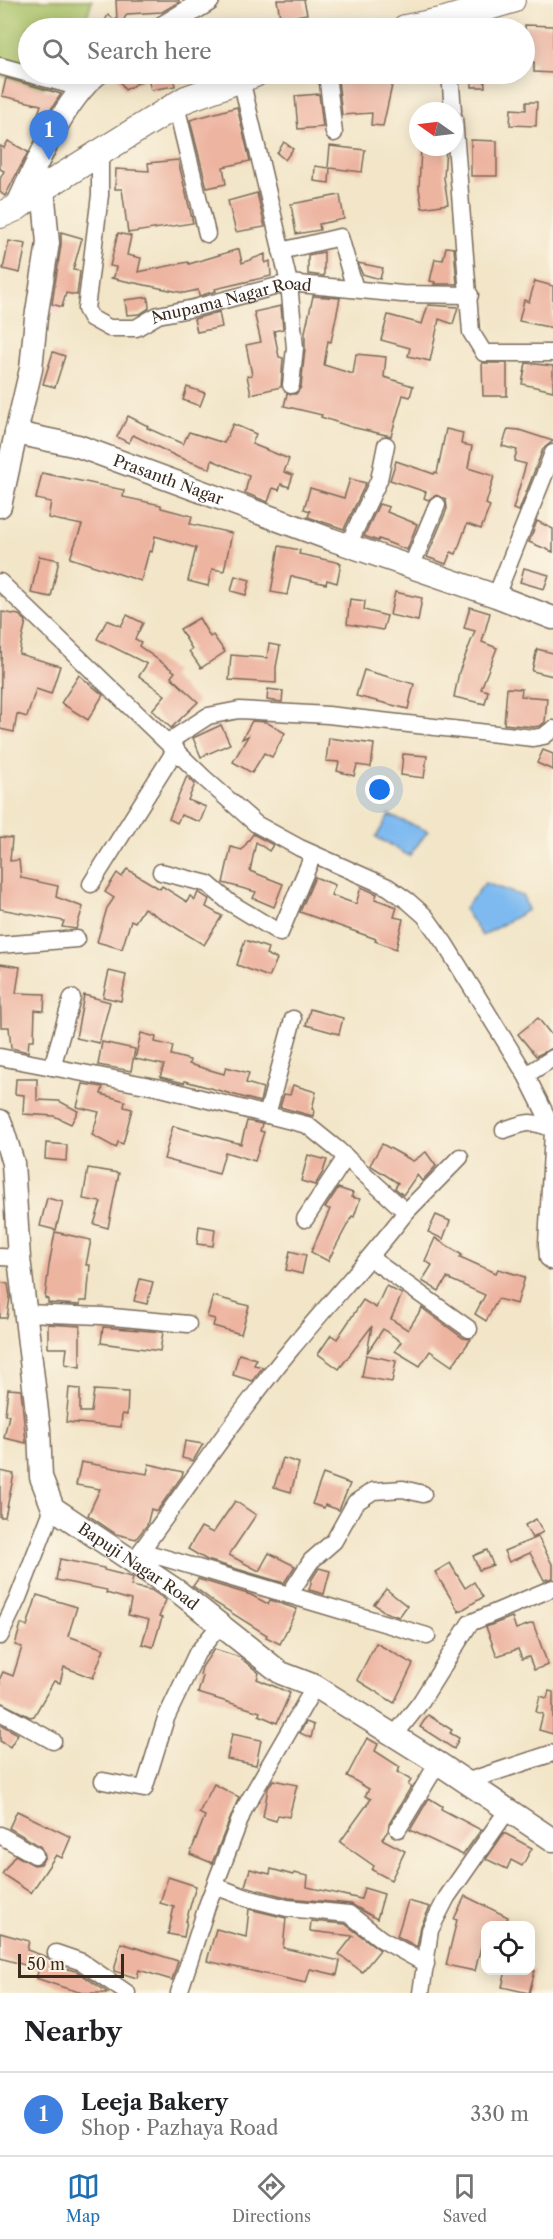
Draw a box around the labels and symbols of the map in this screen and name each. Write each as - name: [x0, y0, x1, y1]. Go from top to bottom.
- north arrow: [409, 102, 463, 156]
- pin: 1: [29, 110, 68, 160]
- street label: Anupama Nagar Road: [145, 272, 313, 328]
- street label: Prasanth Nagar: [111, 450, 227, 509]
- your location: [365, 775, 394, 804]
- street label: Bapuji Nagar Road: [75, 1518, 203, 1614]
- scale bar: [18, 1951, 124, 1978]

